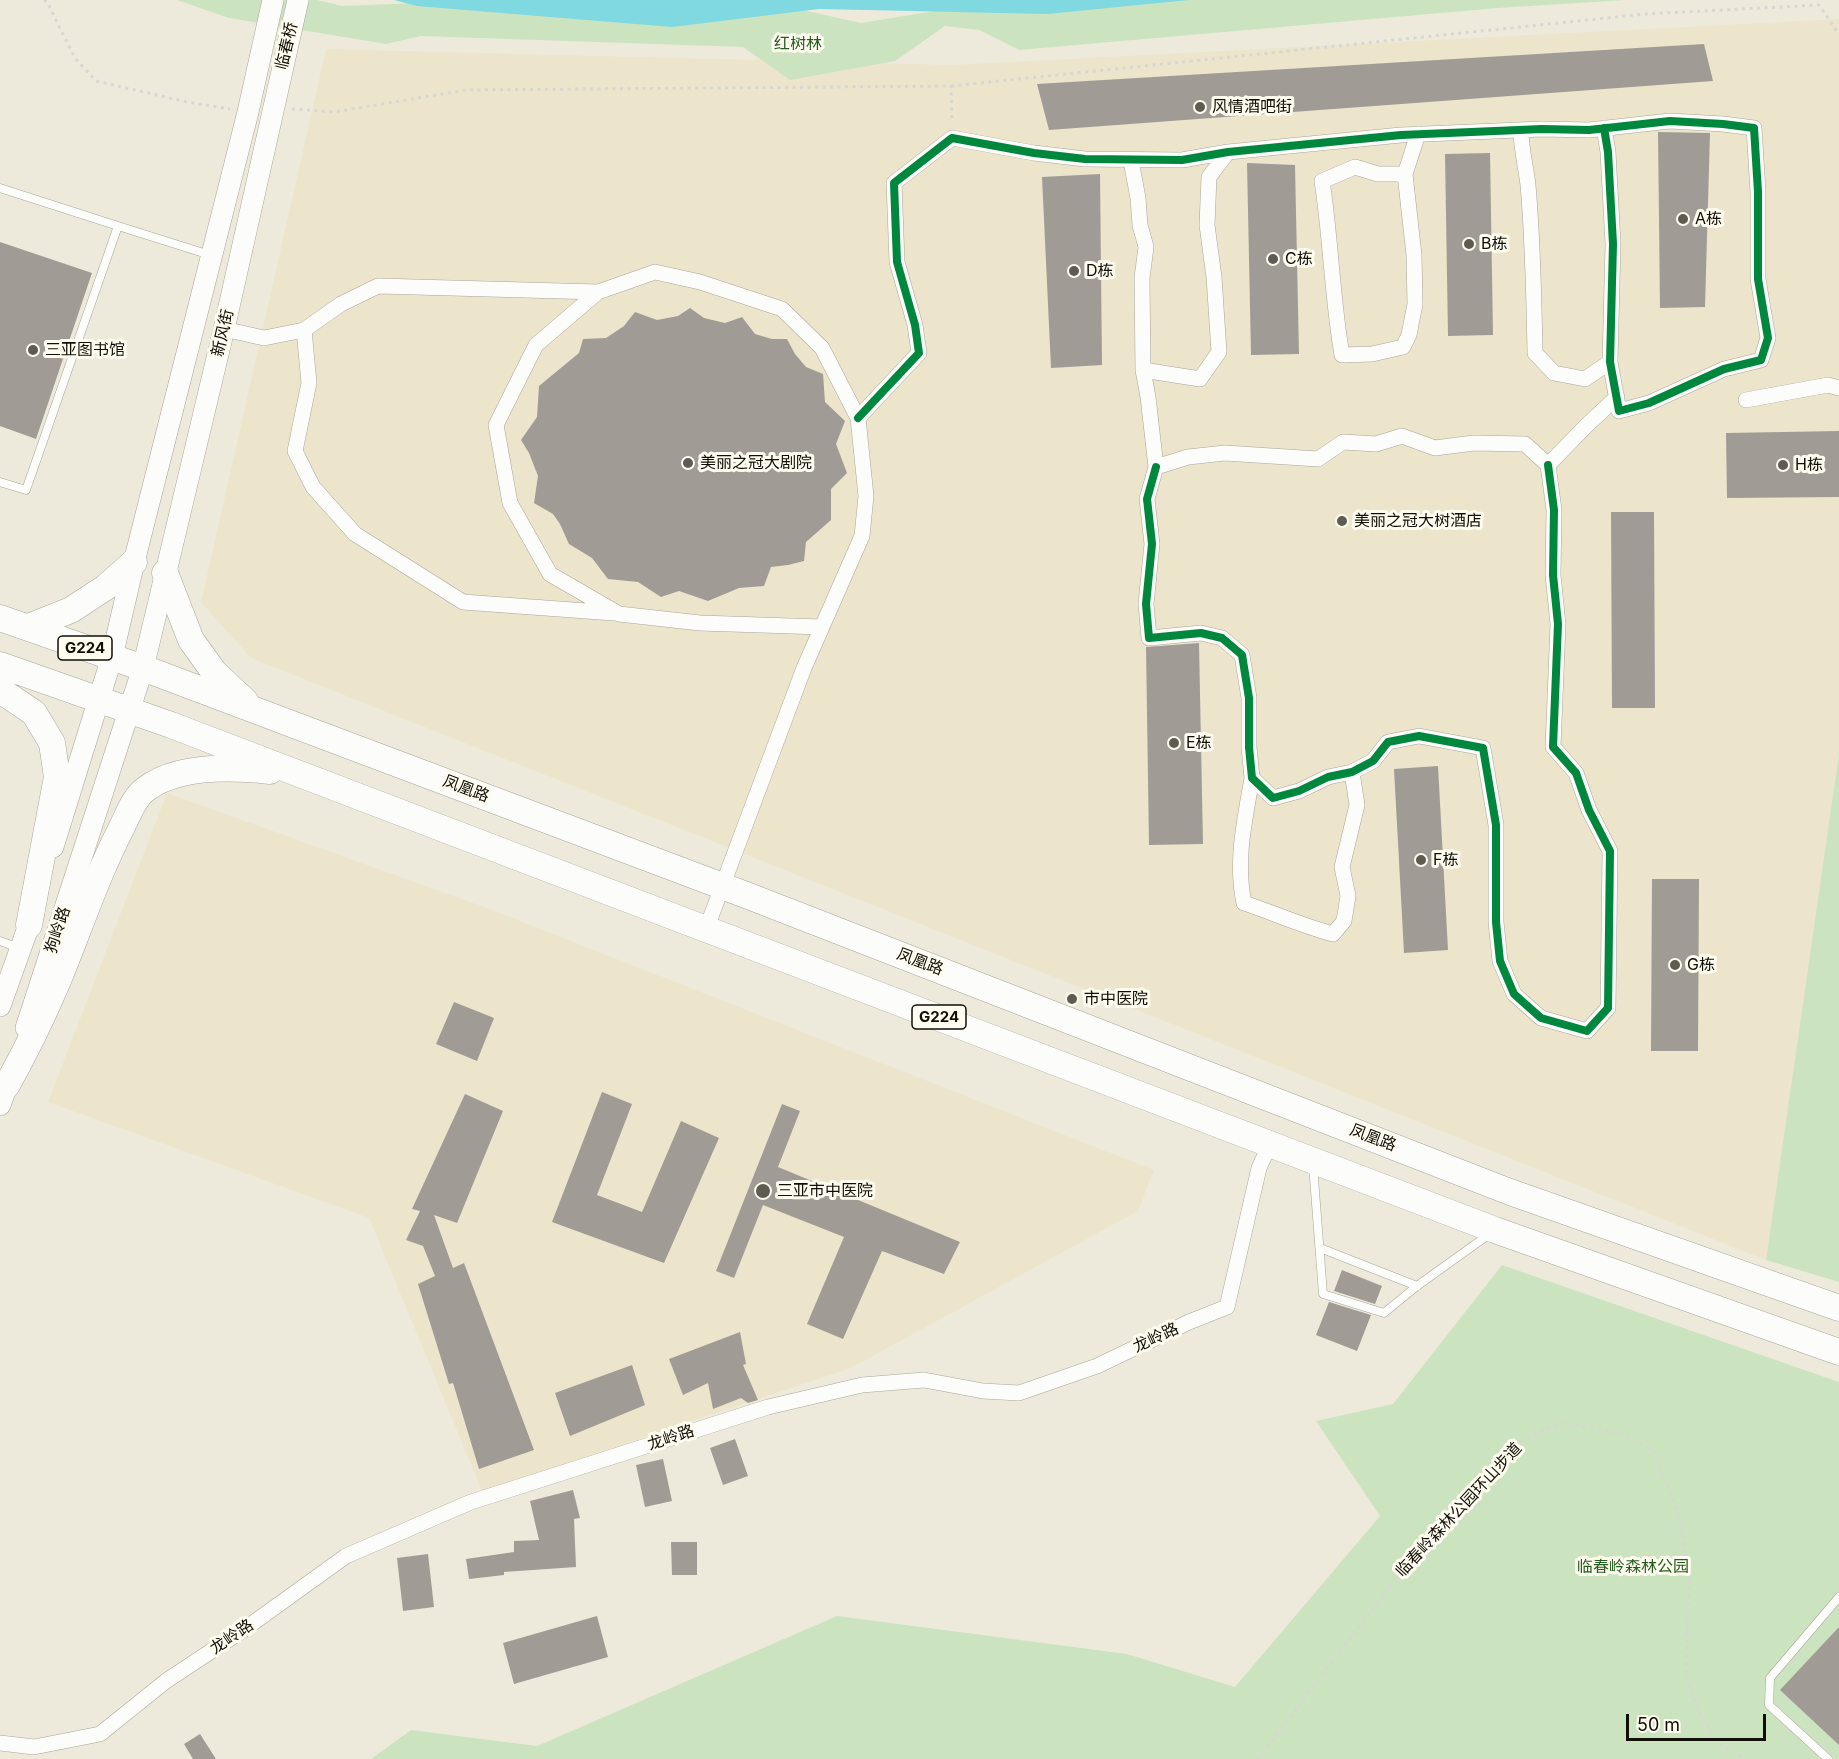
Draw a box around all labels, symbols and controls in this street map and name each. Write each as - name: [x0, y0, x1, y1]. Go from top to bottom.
- street label: 临春桥: [272, 20, 302, 72]
- park label: 红树林: [774, 34, 822, 54]
- place label: 风情酒吧街: [1212, 97, 1292, 117]
- marker: 风情酒吧街: [1193, 100, 1207, 114]
- place label: A栋: [1695, 209, 1722, 229]
- marker: A栋: [1676, 212, 1690, 226]
- place label: B栋: [1481, 234, 1507, 254]
- marker: B栋: [1462, 237, 1476, 251]
- place label: C栋: [1285, 249, 1313, 269]
- marker: C栋: [1266, 252, 1280, 266]
- place label: D栋: [1086, 261, 1114, 281]
- marker: D栋: [1067, 264, 1081, 278]
- street label: 新风街: [208, 307, 238, 359]
- place label: 三亚图书馆: [45, 340, 125, 360]
- marker: 三亚图书馆: [26, 343, 40, 357]
- place label: 美丽之冠大剧院: [700, 453, 812, 473]
- place label: H栋: [1795, 455, 1823, 475]
- marker: 美丽之冠大剧院: [681, 456, 695, 470]
- marker: H栋: [1776, 458, 1790, 472]
- place label: 美丽之冠大树酒店: [1354, 511, 1482, 531]
- marker: 美丽之冠大树酒店: [1335, 514, 1349, 528]
- road number: G224: [58, 636, 112, 660]
- place label: E栋: [1186, 733, 1212, 753]
- marker: E栋: [1167, 736, 1181, 750]
- street label: 凤凰路: [440, 771, 492, 807]
- place label: F栋: [1433, 850, 1458, 870]
- marker: F栋: [1414, 853, 1428, 867]
- street label: 狗岭路: [41, 904, 75, 956]
- street label: 凤凰路: [894, 944, 946, 980]
- place label: G栋: [1687, 955, 1715, 975]
- marker: G栋: [1668, 958, 1682, 972]
- place label: 市中医院: [1084, 989, 1148, 1009]
- marker: 市中医院: [1065, 992, 1079, 1006]
- road number: G224: [912, 1005, 966, 1029]
- street label: 凤凰路: [1347, 1120, 1399, 1156]
- place label: 三亚市中医院: [777, 1181, 873, 1201]
- marker: 三亚市中医院: [754, 1182, 772, 1200]
- street label: 龙岭路: [1130, 1319, 1182, 1357]
- street label: 龙岭路: [645, 1421, 697, 1455]
- street label: 临春岭森林公园环山步道: [1392, 1439, 1526, 1581]
- park label: 临春岭森林公园: [1577, 1557, 1689, 1577]
- street label: 龙岭路: [207, 1616, 257, 1658]
- scale bar: [1629, 1702, 1768, 1740]
- text: 50 m: [1637, 1714, 1680, 1735]

